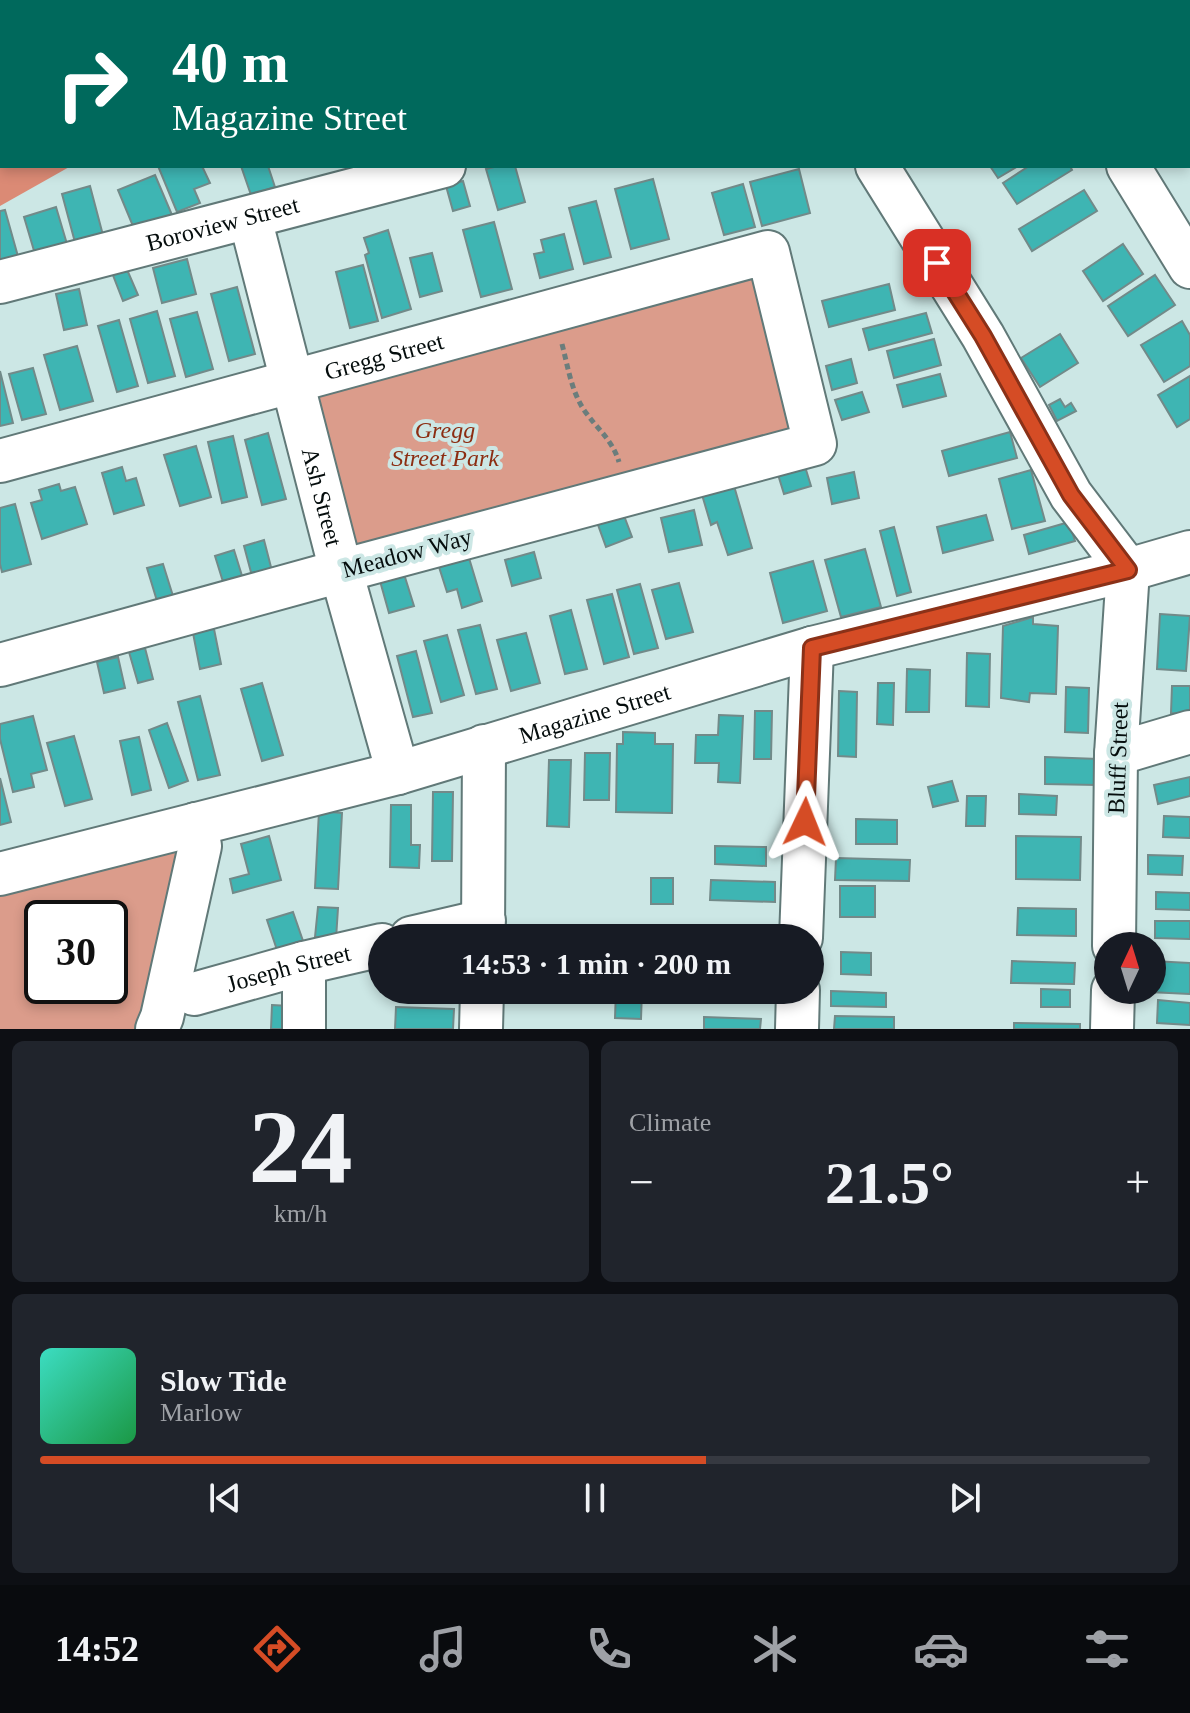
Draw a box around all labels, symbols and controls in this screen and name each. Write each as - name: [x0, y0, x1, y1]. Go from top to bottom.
- icon: right: [40, 32, 144, 136]
- text: 40 m: [172, 32, 289, 94]
- text: Magazine Street: [172, 98, 407, 138]
- street label: Boroview Street: [143, 191, 302, 256]
- pin: [903, 229, 971, 297]
- icon: arrive: [915, 241, 959, 285]
- street label: Gregg Street: [322, 328, 447, 385]
- park label: Gregg Street Park: [391, 417, 499, 471]
- street label: Ash Street: [297, 445, 347, 549]
- street label: Meadow Way: [339, 523, 475, 583]
- street label: Magazine Street: [516, 678, 674, 749]
- street label: Bluff Street: [1103, 701, 1133, 815]
- position arrow: [763, 780, 847, 864]
- speed limit sign: 30: [24, 900, 128, 1004]
- north arrow: [1094, 932, 1166, 1004]
- map controls: [1094, 932, 1166, 1004]
- street label: Joseph Street: [224, 940, 353, 997]
- text: 14:53 · 1 min · 200 m: [461, 947, 731, 980]
- text: 24: [249, 1089, 353, 1204]
- text: Climate: [629, 1108, 711, 1137]
- text: 21.5°: [825, 1150, 954, 1216]
- text: −: [629, 1158, 654, 1207]
- text: +: [1125, 1158, 1150, 1207]
- text: km/h: [274, 1199, 327, 1228]
- text: Slow Tide: [160, 1364, 286, 1397]
- text: Marlow: [160, 1398, 242, 1427]
- icon: previous: [203, 1476, 247, 1520]
- icon: pause: [573, 1476, 617, 1520]
- icon: next: [943, 1476, 987, 1520]
- icon: directions: [249, 1621, 305, 1677]
- icon: music: [415, 1621, 471, 1677]
- icon: phone: [581, 1621, 637, 1677]
- icon: climate: [747, 1621, 803, 1677]
- icon: car: [913, 1621, 969, 1677]
- icon: filters: [1079, 1621, 1135, 1677]
- text: 14:52: [55, 1629, 139, 1669]

